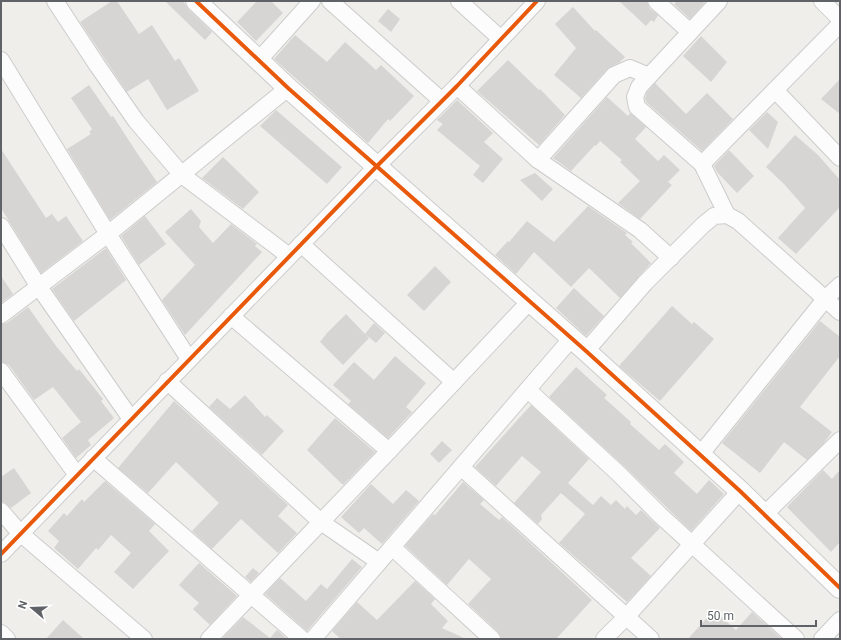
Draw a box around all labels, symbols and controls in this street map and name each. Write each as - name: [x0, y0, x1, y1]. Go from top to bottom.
- north arrow: [12, 588, 52, 628]
- text: N: [16, 599, 31, 611]
- scale bar: [701, 602, 816, 628]
- text: 50 m: [707, 609, 734, 623]

